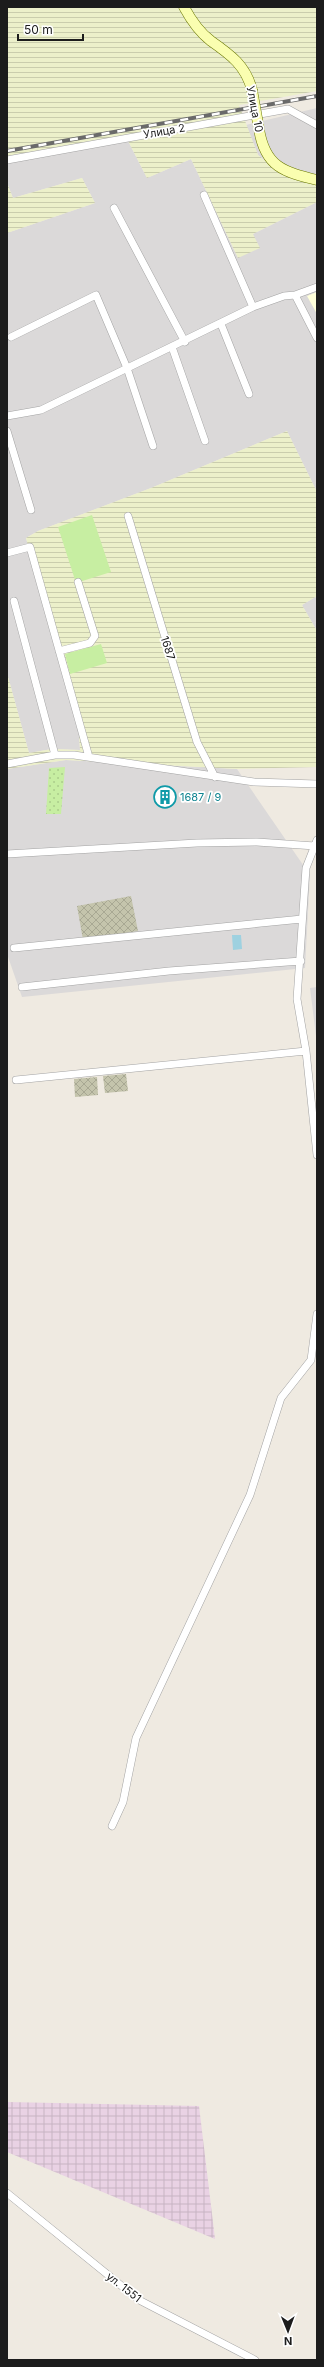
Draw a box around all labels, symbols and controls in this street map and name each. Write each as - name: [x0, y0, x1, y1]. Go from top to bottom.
- scale bar: [18, 16, 83, 42]
- text: 50 m: [24, 22, 53, 37]
- street label: Улица 10: [244, 85, 266, 133]
- street label: Улица 2: [142, 120, 186, 142]
- street label: 1687: [158, 634, 178, 662]
- building icon: 1687 / 9: [152, 784, 178, 810]
- place label: 1687 / 9: [180, 790, 221, 804]
- street label: ул. 1551: [104, 2269, 144, 2305]
- north arrow: [268, 2311, 308, 2351]
- text: N: [284, 2334, 292, 2348]

